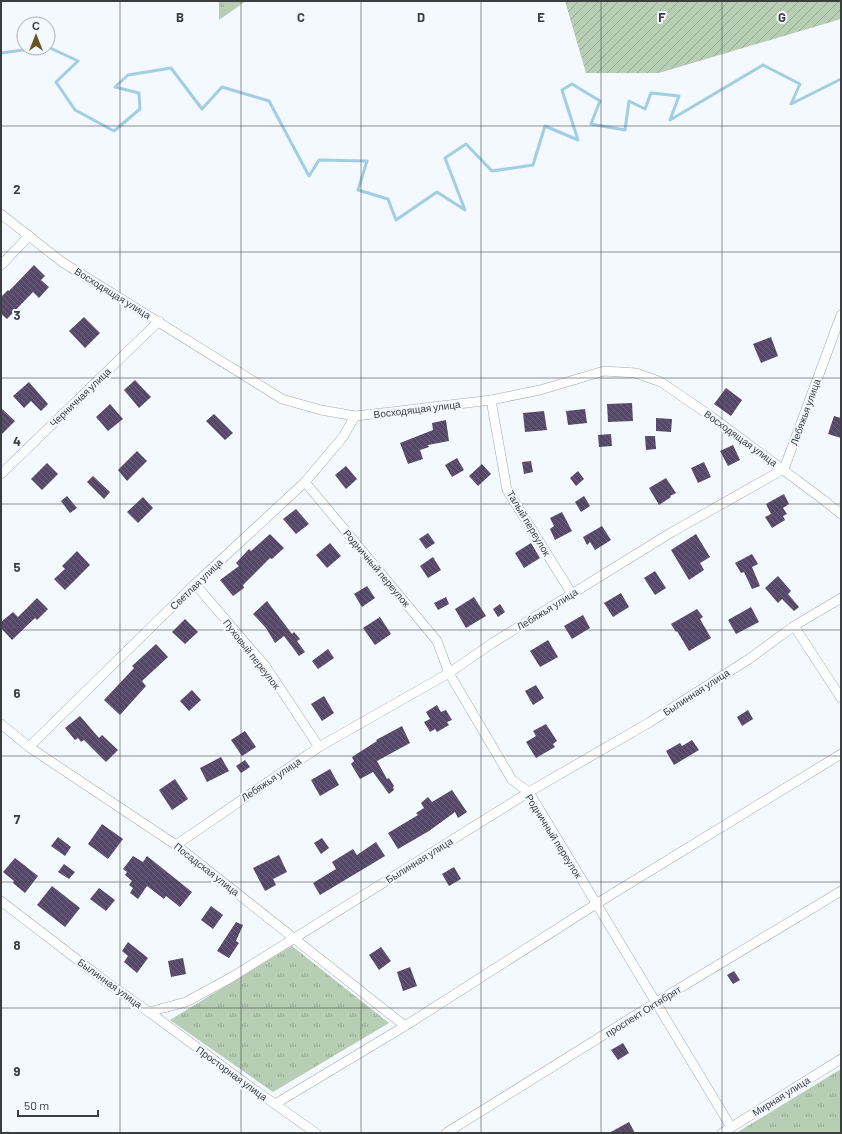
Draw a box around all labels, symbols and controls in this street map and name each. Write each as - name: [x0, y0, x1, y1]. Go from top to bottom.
- text: B: [176, 9, 184, 25]
- text: C: [297, 9, 305, 25]
- text: D: [417, 9, 425, 25]
- text: E: [537, 9, 545, 25]
- text: F: [658, 9, 666, 25]
- text: G: [778, 9, 786, 25]
- north arrow: [16, 16, 56, 56]
- text: С: [32, 19, 40, 32]
- text: 2: [13, 181, 21, 197]
- street label: Восходящая улица: [73, 265, 154, 321]
- text: 3: [13, 307, 21, 323]
- street label: Черничная улица: [47, 365, 113, 429]
- street label: Лебяжья улица: [787, 377, 823, 447]
- street label: Восходящая улица: [373, 398, 462, 420]
- street label: Восходящая улица: [702, 407, 780, 469]
- text: 4: [13, 433, 21, 449]
- street label: Талый переулок: [505, 488, 554, 559]
- street label: Родничный переулок: [341, 527, 413, 609]
- street label: Светлая улица: [167, 556, 225, 612]
- text: 5: [13, 559, 21, 575]
- street label: Лебяжья улица: [514, 585, 580, 633]
- street label: Пуховый переулок: [221, 617, 283, 692]
- street label: Былинная улица: [661, 666, 732, 718]
- text: 6: [14, 685, 21, 701]
- street label: Лебяжья улица: [239, 754, 304, 803]
- street label: Родничный переулок: [523, 792, 585, 881]
- text: 7: [14, 811, 21, 827]
- street label: Былинная улица: [383, 834, 455, 885]
- street label: Посадская улица: [172, 840, 242, 898]
- text: 8: [13, 937, 21, 953]
- street label: Былинная улица: [75, 956, 145, 1011]
- street label: проспект Октябрят: [603, 983, 683, 1039]
- street label: Просторная улица: [194, 1043, 270, 1103]
- text: 9: [14, 1063, 21, 1079]
- street label: Мирная улица: [750, 1073, 812, 1118]
- scale bar: [18, 1092, 98, 1118]
- text: 50 m: [24, 1098, 49, 1112]

